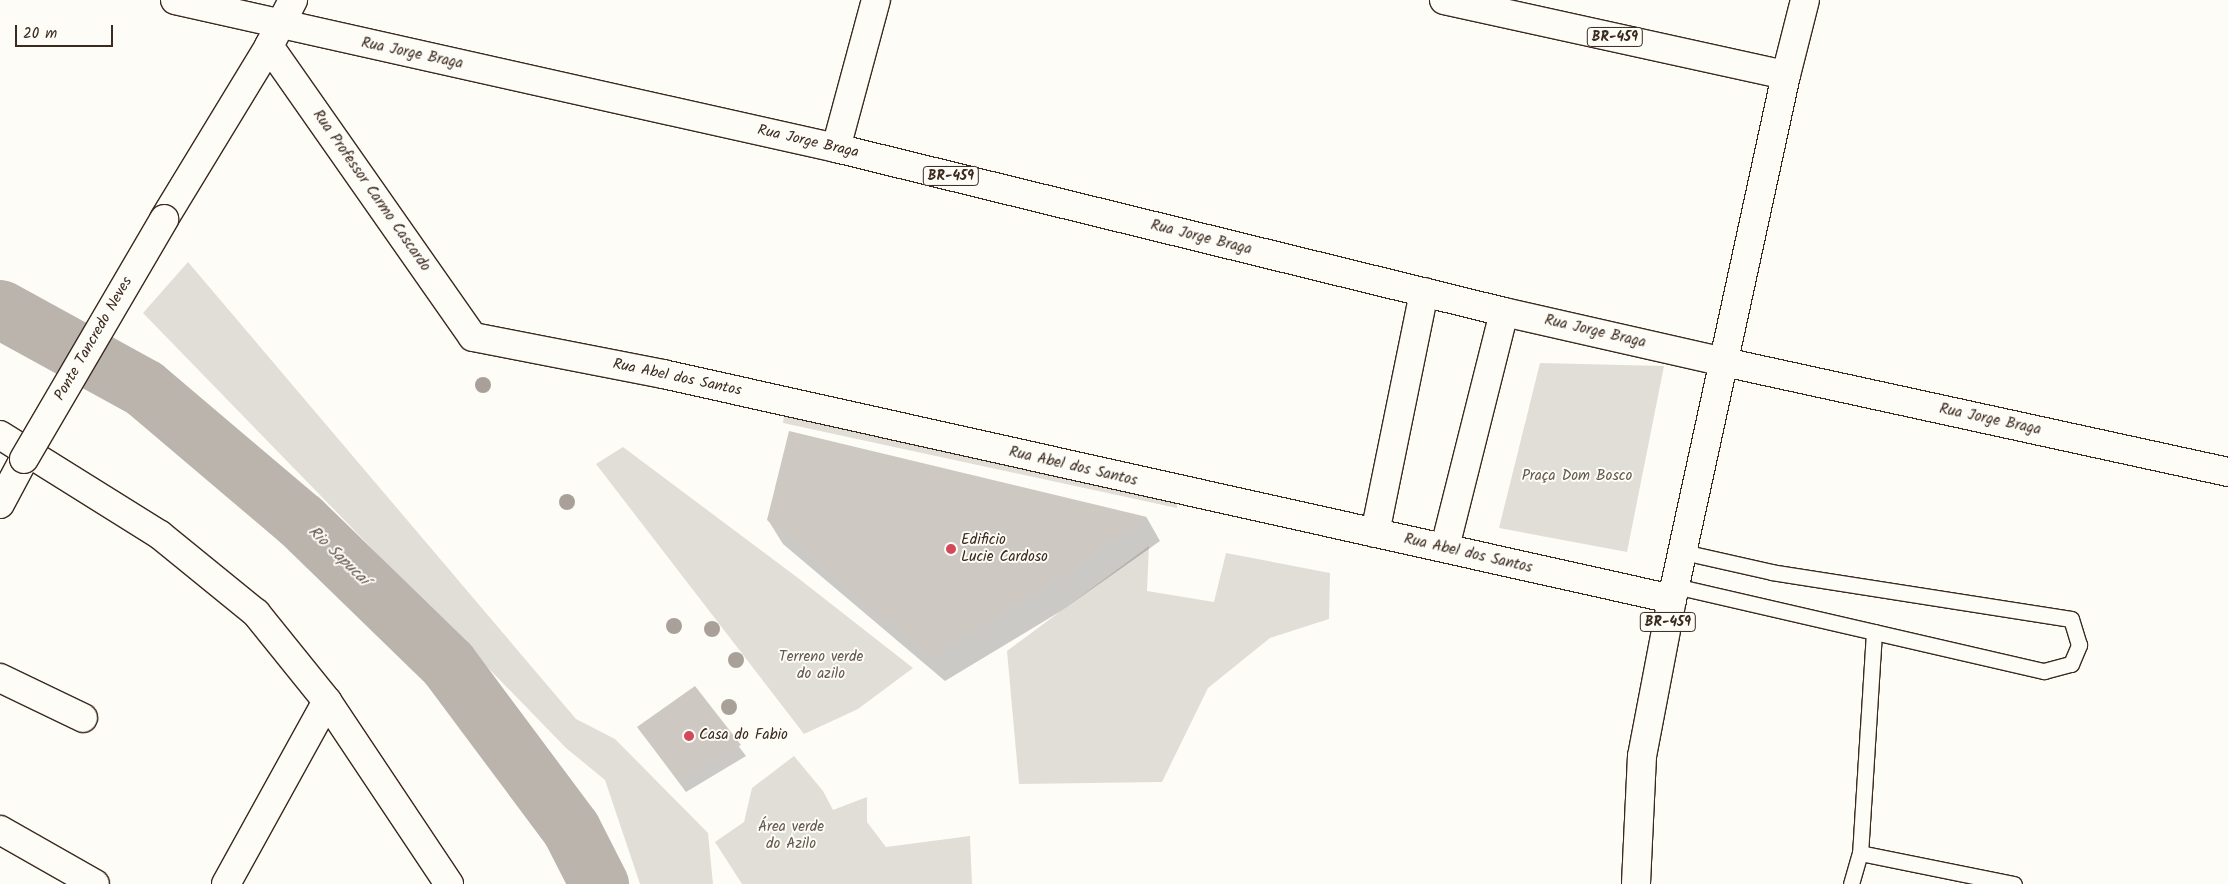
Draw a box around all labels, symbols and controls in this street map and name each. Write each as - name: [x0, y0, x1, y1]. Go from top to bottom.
- scale bar: [18, 15, 115, 47]
- text: 20 m: [23, 22, 57, 46]
- road number: BR-459: [1586, 26, 1644, 48]
- street label: Rua Jorge Braga: [360, 34, 464, 74]
- street label: Rua Professor Carmo Cascardo: [308, 107, 434, 275]
- street label: Rua Jorge Braga: [756, 122, 860, 162]
- road number: BR-459: [922, 165, 980, 188]
- street label: Rua Jorge Braga: [1149, 217, 1253, 259]
- street label: Ponte Tancredo Neves: [51, 274, 137, 404]
- street label: Rua Jorge Braga: [1543, 312, 1647, 352]
- street label: Rua Abel dos Santos: [611, 356, 743, 400]
- street label: Rua Jorge Braga: [1938, 400, 2042, 440]
- street label: Rua Abel dos Santos: [1007, 443, 1139, 491]
- park label: Praça Dom Bosco: [1522, 468, 1632, 486]
- water label: Rio Sapucaí: [304, 522, 372, 590]
- street label: Rua Abel dos Santos: [1402, 530, 1534, 578]
- place label: Edificio Lucie Cardoso: [961, 531, 1048, 566]
- marker: Edificio Lucie Cardoso: [945, 543, 957, 555]
- road number: BR-459: [1639, 610, 1697, 634]
- park label: Terreno verde do azilo: [779, 648, 863, 683]
- place label: Casa do Fabio: [699, 727, 788, 745]
- marker: Casa do Fabio: [683, 730, 695, 742]
- park label: Área verde do Azilo: [758, 818, 824, 853]

